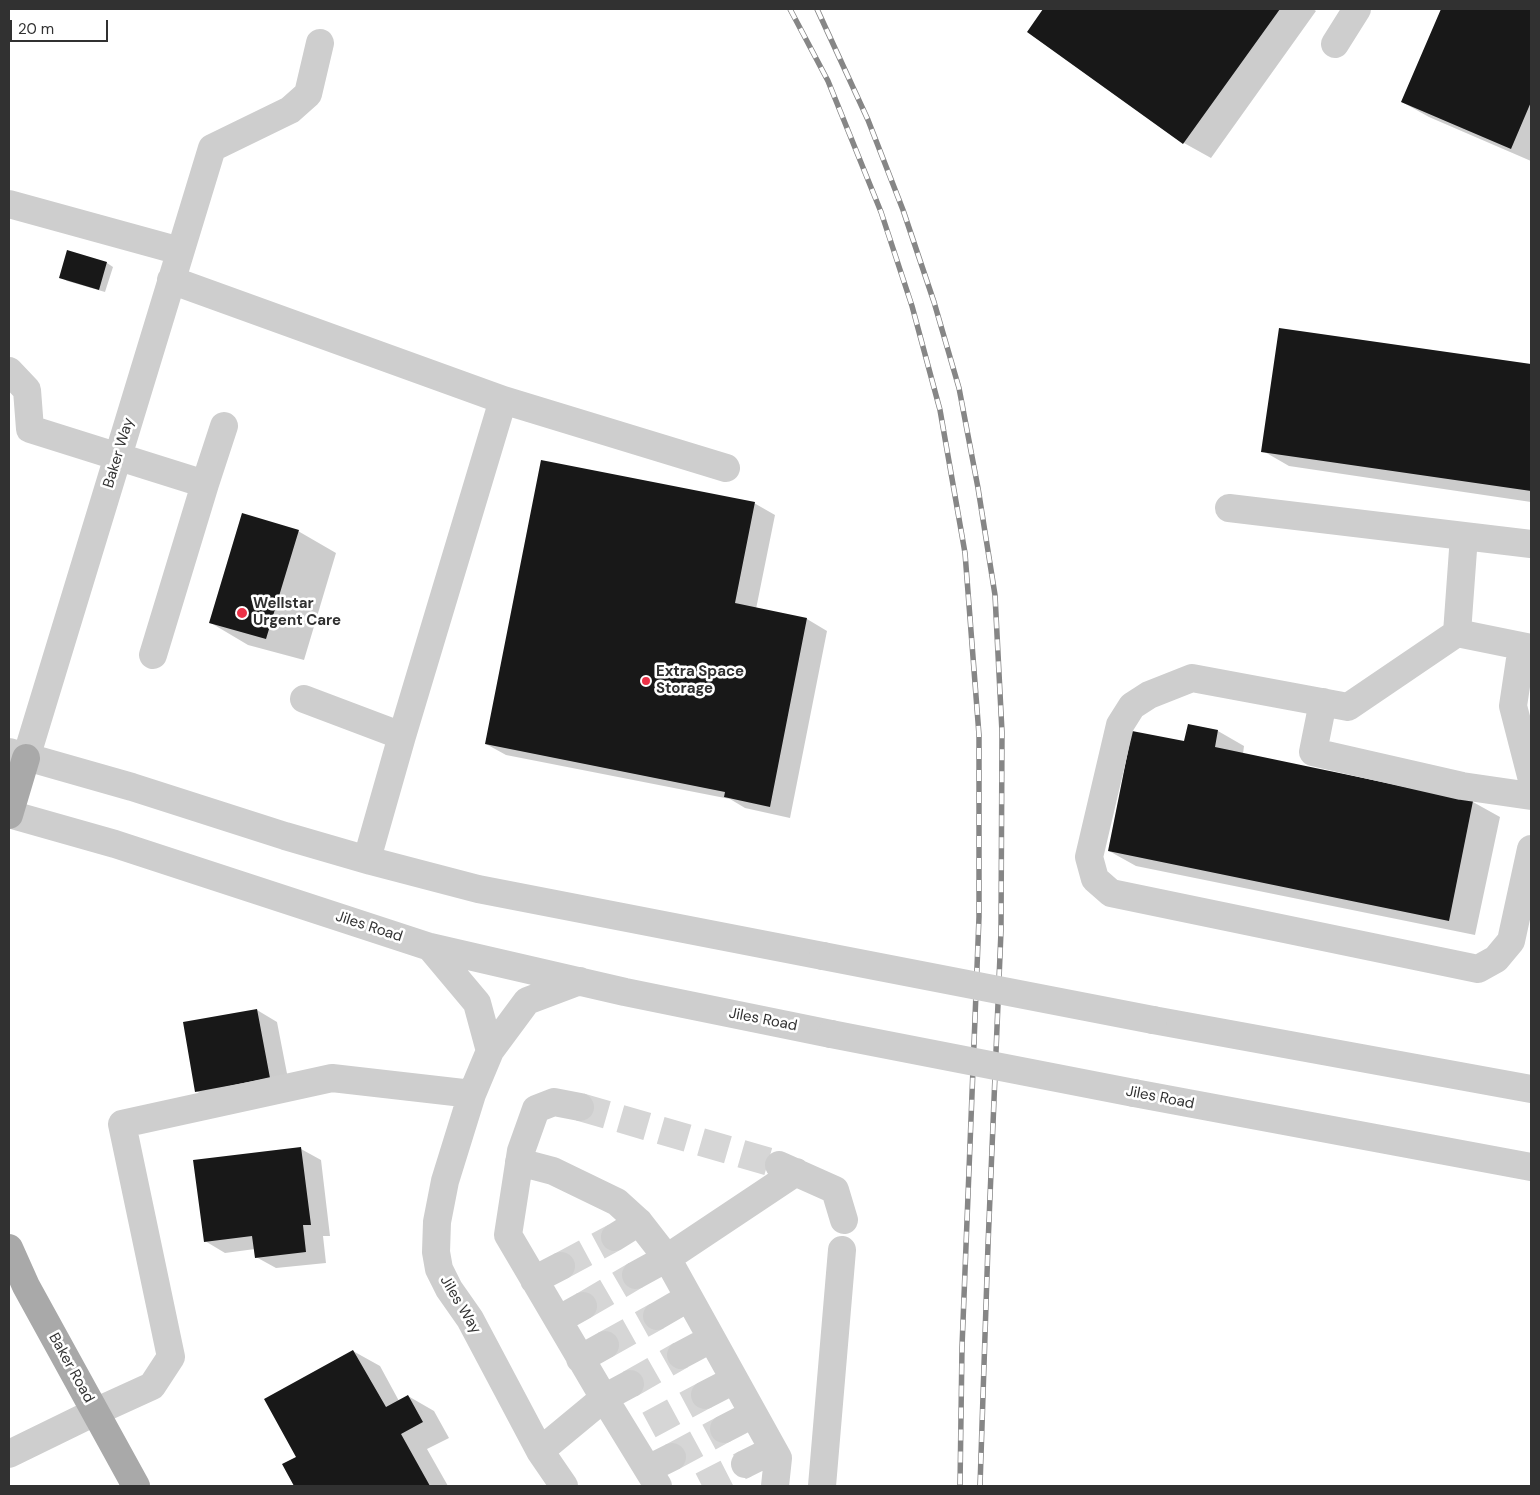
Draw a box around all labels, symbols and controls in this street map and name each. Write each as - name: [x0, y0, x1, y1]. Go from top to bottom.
- scale bar: [12, 10, 110, 42]
- text: 20 m: [18, 19, 54, 39]
- street label: Baker Way: [100, 416, 138, 490]
- place label: Wellstar Urgent Care: [253, 595, 341, 630]
- marker: Wellstar Urgent Care: [235, 606, 249, 620]
- place label: Extra Space Storage: [656, 663, 744, 698]
- marker: Extra Space Storage: [640, 675, 652, 687]
- street label: Jiles Road: [333, 908, 405, 946]
- street label: Jiles Road: [727, 1005, 799, 1035]
- street label: Jiles Road: [1124, 1083, 1196, 1113]
- street label: Jiles Way: [436, 1273, 484, 1337]
- street label: Baker Road: [44, 1330, 98, 1406]

